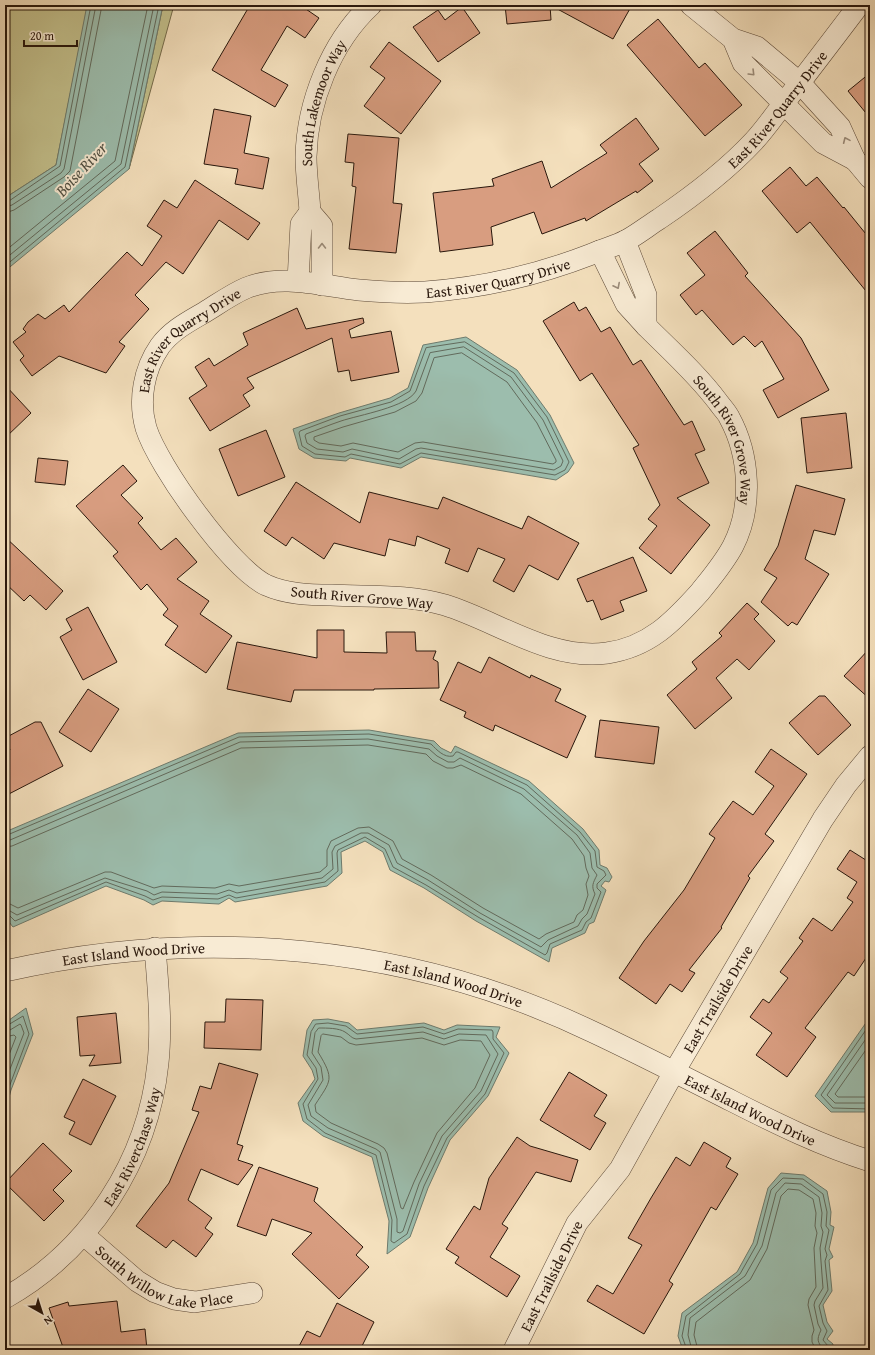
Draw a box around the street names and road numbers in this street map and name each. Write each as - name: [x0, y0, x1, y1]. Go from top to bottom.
- street label: South Lakemoor Way: [295, 35, 351, 167]
- street label: East River Quarry Drive: [723, 46, 832, 173]
- street label: East River Quarry Drive: [425, 252, 573, 302]
- street label: East River Quarry Drive: [132, 282, 244, 394]
- street label: South River Grove Way: [689, 369, 757, 507]
- street label: South River Grove Way: [290, 580, 435, 614]
- street label: East Island Wood Drive: [61, 937, 205, 970]
- street label: East Trailside Drive: [677, 941, 757, 1056]
- street label: East Island Wood Drive: [382, 953, 526, 1012]
- street label: East Island Wood Drive: [681, 1069, 819, 1150]
- street label: East Riverchase Way: [98, 1085, 165, 1210]
- street label: East Trailside Drive: [514, 1217, 587, 1335]
- street label: South Willow Lake Place: [91, 1239, 235, 1313]

